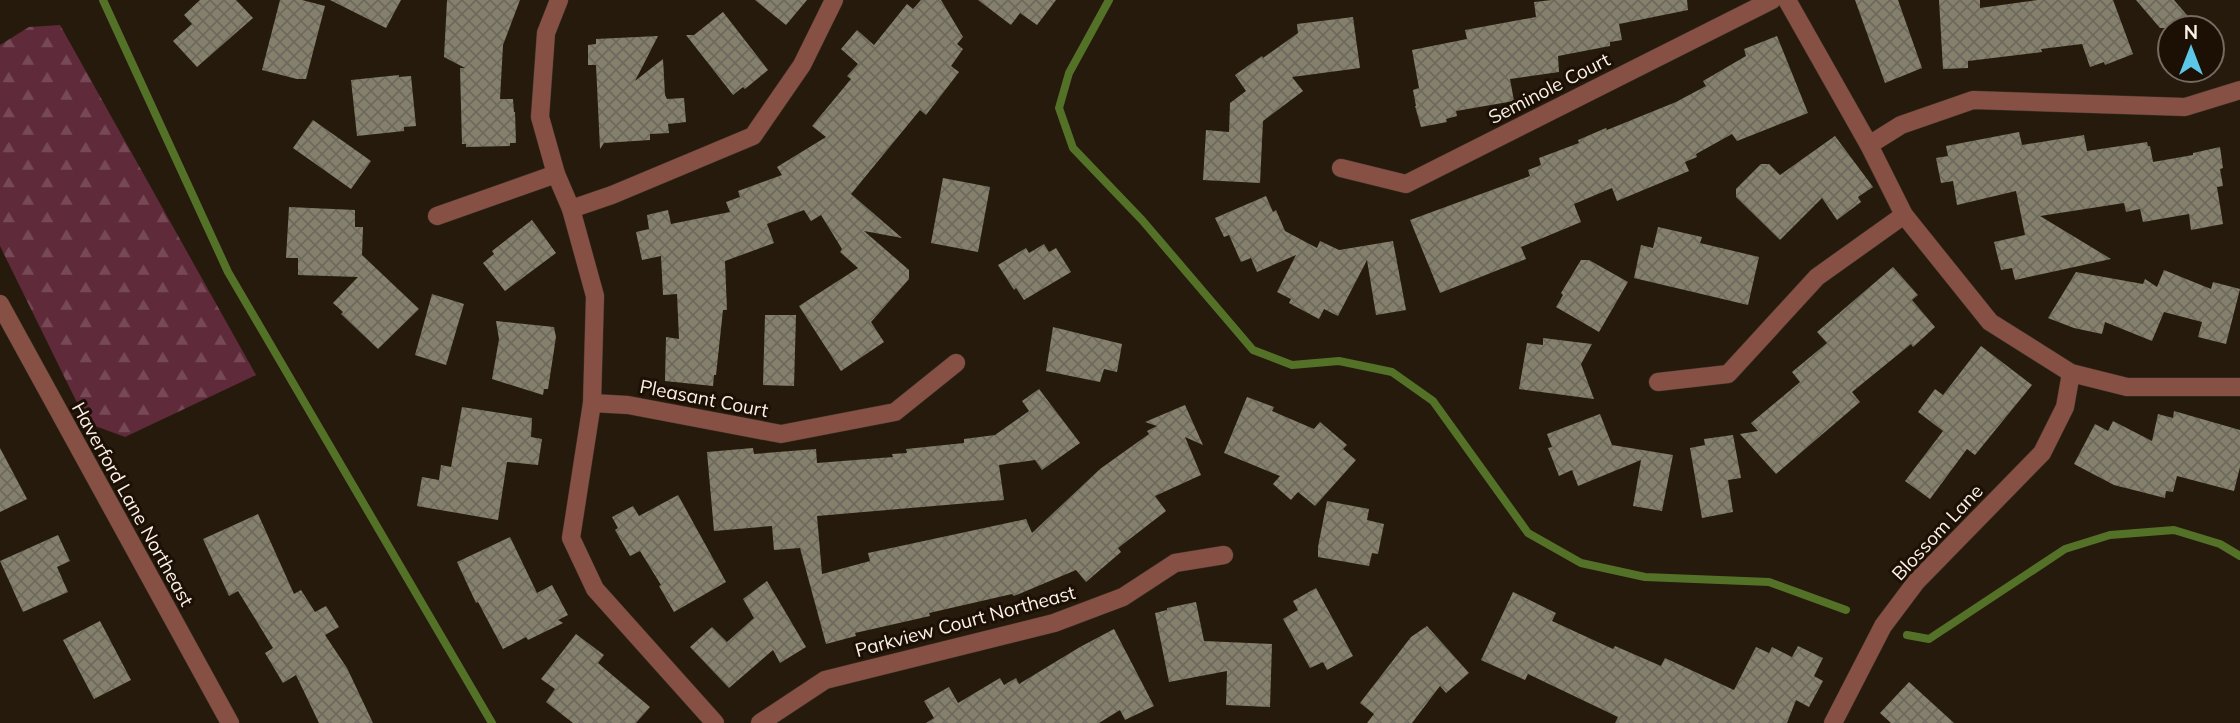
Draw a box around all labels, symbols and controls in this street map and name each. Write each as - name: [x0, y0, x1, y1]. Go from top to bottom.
- north arrow: [2156, 14, 2226, 84]
- text: N: [2184, 20, 2198, 44]
- street label: Seminole Court: [1484, 47, 1614, 129]
- street label: Pleasant Court: [638, 374, 771, 422]
- street label: Haverford Lane Northeast: [67, 398, 199, 611]
- street label: Blossom Lane: [1886, 479, 1988, 585]
- street label: Parkview Court Northeast: [852, 580, 1078, 662]

